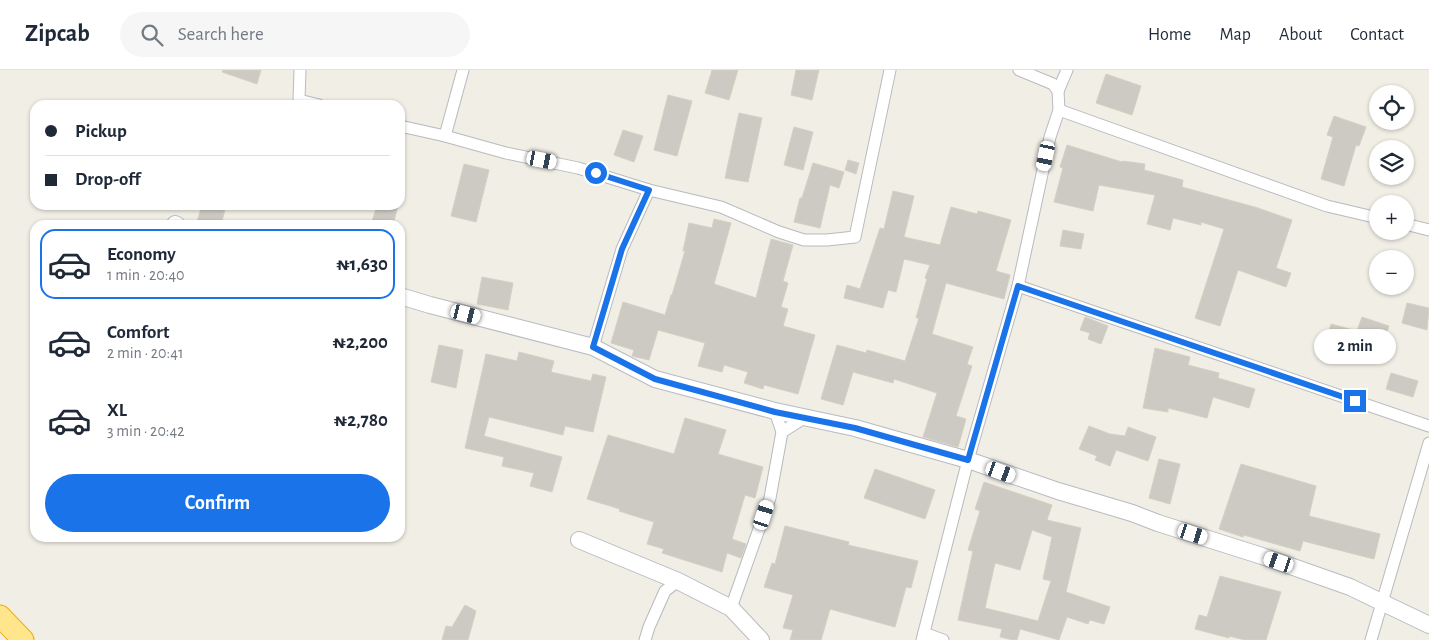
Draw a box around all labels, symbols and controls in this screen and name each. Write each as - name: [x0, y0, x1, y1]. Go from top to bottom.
- search box: [120, 12, 470, 57]
- icon: search: [138, 21, 166, 49]
- text: Zipcab: [25, 22, 90, 46]
- text: Search here: [178, 25, 264, 44]
- text: Home: [1148, 26, 1191, 44]
- text: Map: [1219, 26, 1251, 44]
- text: About: [1279, 26, 1322, 44]
- text: Contact: [1350, 26, 1404, 44]
- map controls: [1369, 85, 1414, 295]
- button: locate: [1369, 85, 1414, 130]
- text: Pickup: [75, 122, 127, 141]
- car: [1035, 140, 1056, 172]
- button: layers: [1369, 140, 1414, 185]
- car: [525, 150, 558, 170]
- route start: [585, 162, 607, 184]
- text: Drop-off: [75, 170, 140, 189]
- button: +: [1369, 195, 1414, 240]
- icon: car: [47, 242, 92, 287]
- text: Economy: [107, 245, 176, 264]
- button: −: [1369, 250, 1414, 295]
- text: ₦1,630: [336, 255, 388, 274]
- text: 1 min · 20:40: [107, 267, 185, 283]
- car: [449, 303, 482, 325]
- icon: car: [47, 320, 92, 365]
- text: Comfort: [107, 323, 169, 342]
- callout: 2 min: [1314, 328, 1396, 364]
- text: ₦2,200: [333, 333, 388, 352]
- text: 2 min: [1337, 338, 1373, 354]
- text: 2 min · 20:41: [107, 345, 183, 361]
- route end: [1344, 390, 1366, 412]
- icon: car: [47, 398, 92, 443]
- text: XL: [107, 401, 127, 420]
- text: ₦2,780: [334, 411, 388, 430]
- text: 3 min · 20:42: [107, 423, 184, 439]
- car: [984, 460, 1017, 484]
- button: Confirm: [45, 474, 390, 532]
- car: [752, 498, 775, 532]
- car: [1176, 522, 1209, 546]
- car: [1262, 550, 1295, 574]

